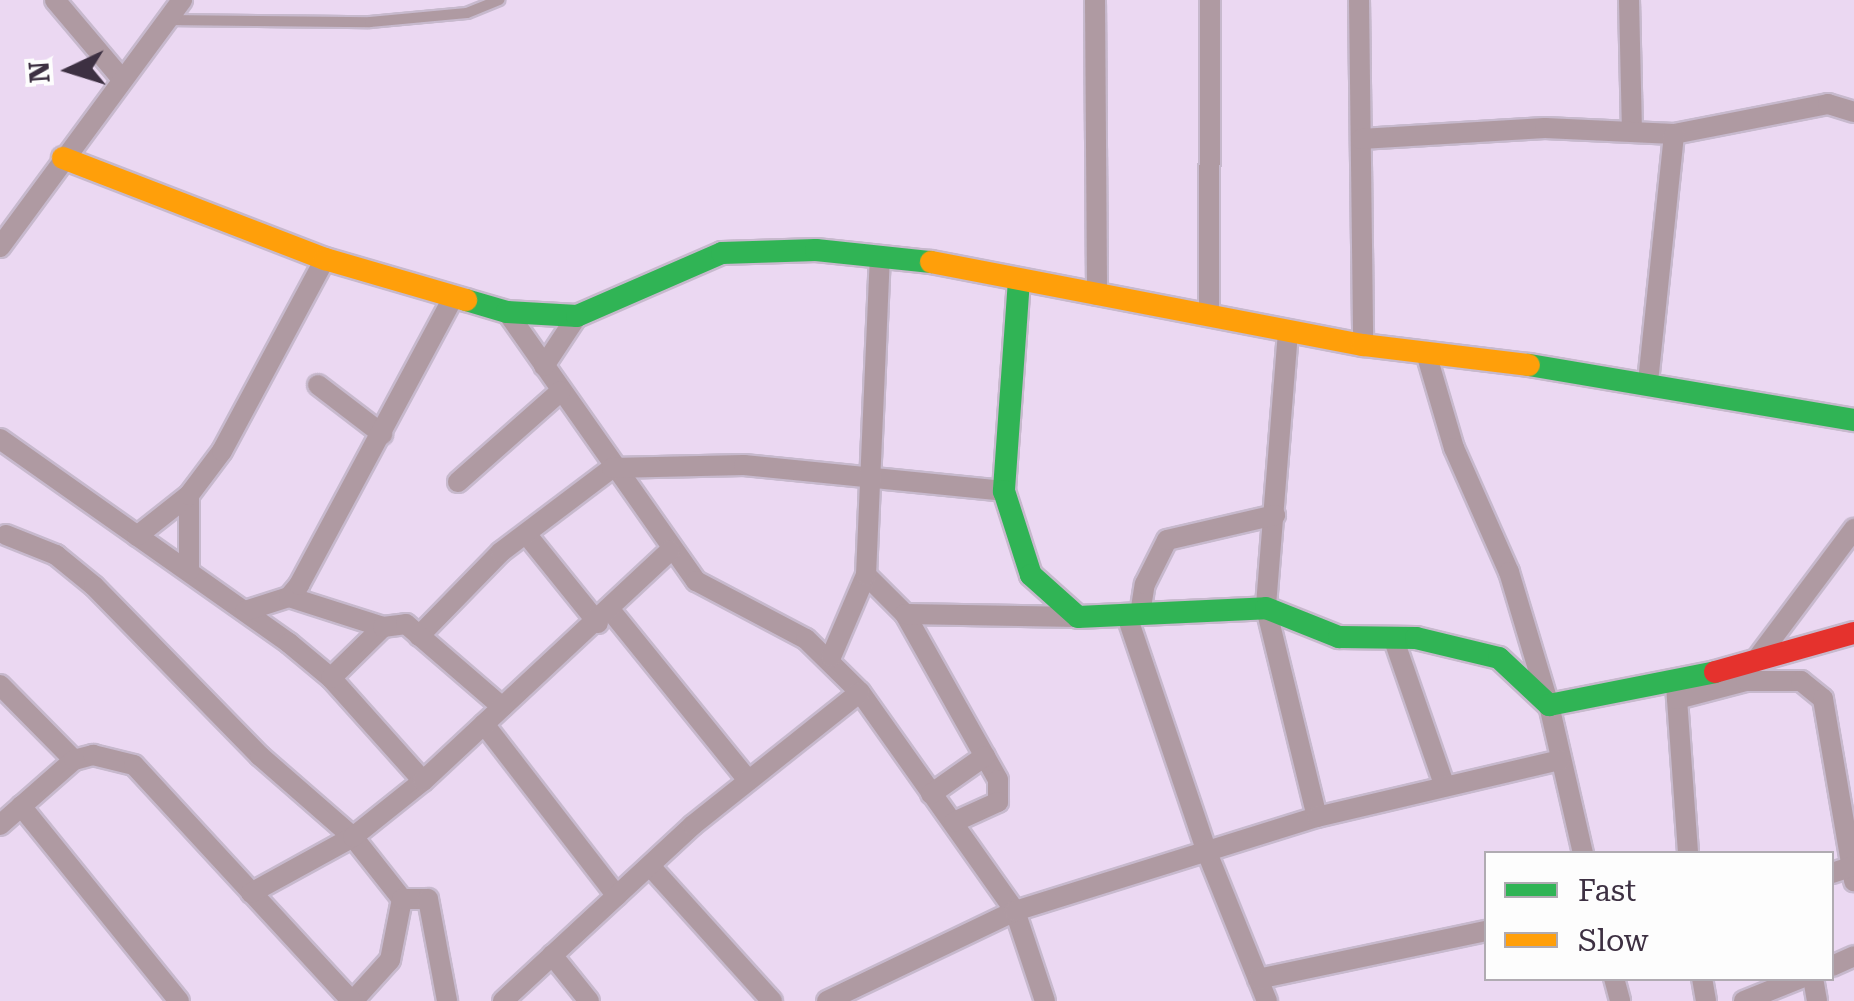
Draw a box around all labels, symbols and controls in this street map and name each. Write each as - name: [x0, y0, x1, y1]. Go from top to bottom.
- north arrow: [20, 20, 120, 120]
- text: N: [22, 60, 57, 84]
- legend: [1484, 851, 1834, 981]
- text: Fast: [1578, 873, 1636, 908]
- text: Slow: [1578, 923, 1649, 958]

